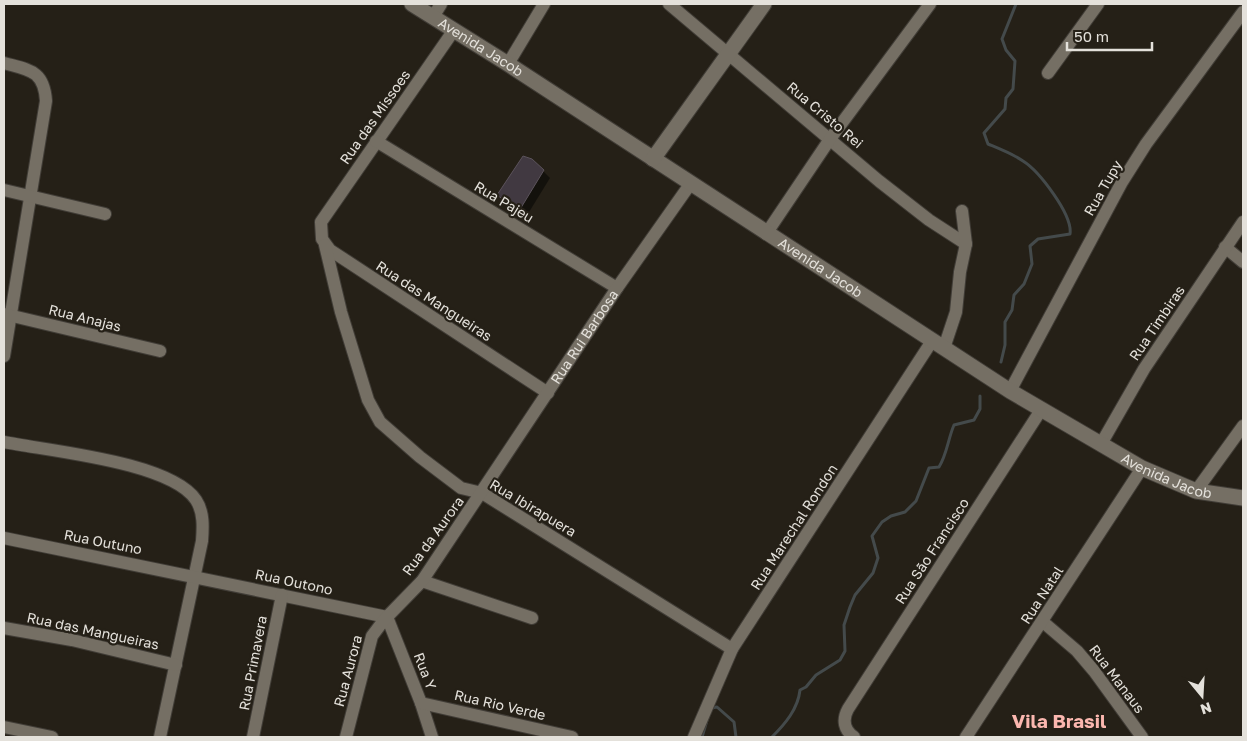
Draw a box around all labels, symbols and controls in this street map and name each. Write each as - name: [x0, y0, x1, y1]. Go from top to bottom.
- street label: Avenida Jacob: [435, 14, 527, 80]
- scale bar: [1067, 20, 1152, 52]
- text: 50 m: [1074, 27, 1109, 45]
- street label: Rua das Missoes: [336, 66, 413, 167]
- street label: Rua Cristo Rei: [784, 78, 867, 151]
- street label: Rua Tupy: [1080, 157, 1125, 218]
- street label: Rua Pajeu: [471, 177, 537, 226]
- street label: Avenida Jacob: [775, 233, 866, 301]
- street label: Rua das Mangueiras: [373, 257, 495, 344]
- street label: Rua Timbiras: [1125, 282, 1188, 364]
- street label: Rua Rui Barbosa: [547, 286, 621, 387]
- street label: Rua Anajas: [47, 300, 123, 335]
- street label: Avenida Jacob: [1118, 449, 1213, 501]
- street label: Rua Marechal Rondon: [747, 461, 841, 593]
- street label: Rua Ibirapuera: [487, 475, 579, 540]
- street label: Rua da Aurora: [398, 493, 467, 579]
- street label: Rua São Francisco: [891, 495, 972, 607]
- street label: Rua Outuno: [63, 526, 144, 557]
- street label: Rua Natal: [1017, 563, 1067, 627]
- street label: Rua Outono: [254, 565, 334, 598]
- street label: Rua das Mangueiras: [25, 608, 161, 653]
- street label: Rua Primavera: [235, 614, 270, 712]
- street label: Rua Aurora: [330, 633, 365, 709]
- street label: Rua Manaus: [1086, 641, 1149, 716]
- street label: Rua Y: [411, 650, 440, 692]
- north arrow: [1177, 671, 1227, 721]
- street label: Rua Rio Verde: [453, 686, 547, 723]
- text: N: [1198, 699, 1214, 719]
- district label: Vila Brasil: [1012, 709, 1106, 732]

